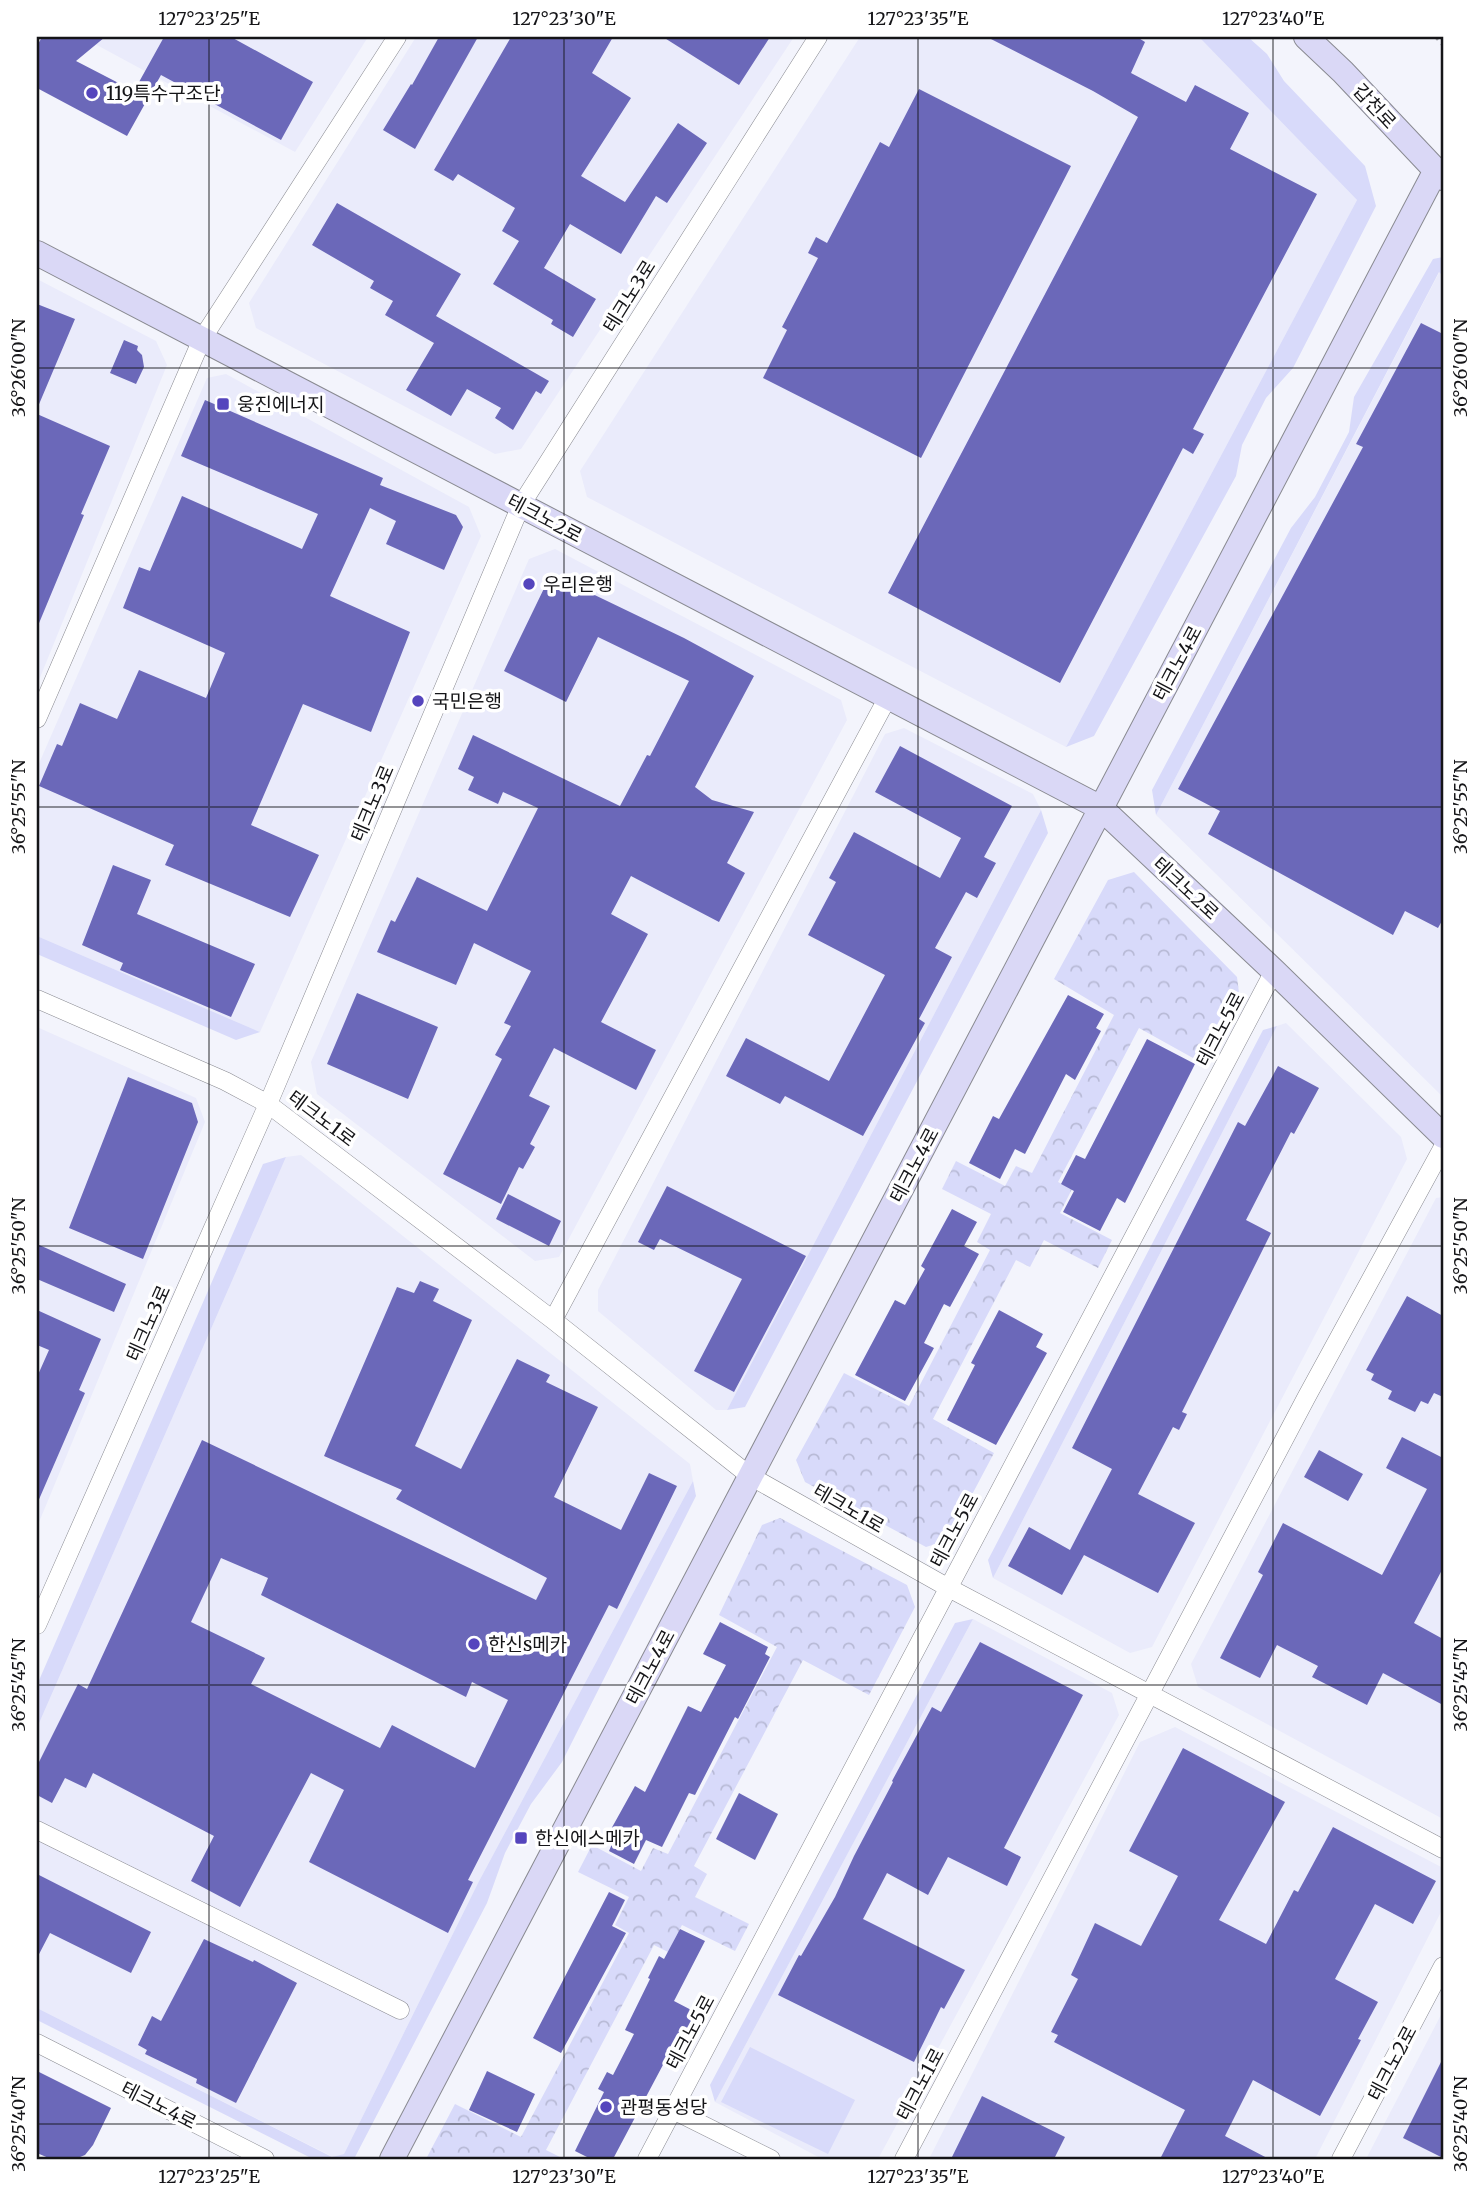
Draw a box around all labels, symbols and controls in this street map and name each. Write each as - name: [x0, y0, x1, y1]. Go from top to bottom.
- text: 127°23'25"E: [158, 7, 260, 30]
- text: 127°23'30"E: [512, 7, 616, 30]
- text: 127°23'35"E: [868, 7, 969, 30]
- text: 127°23'40"E: [1222, 7, 1325, 30]
- street label: 갑천로: [1348, 79, 1402, 133]
- place label: 119특수구조단: [106, 81, 221, 105]
- marker: 119특수구조단: [84, 85, 100, 101]
- street label: 테크노3로: [597, 255, 661, 337]
- text: 36°26'00"N: [7, 319, 30, 417]
- text: 36°26'00"N: [1449, 319, 1472, 417]
- place label: 웅진에너지: [237, 392, 324, 416]
- marker: 웅진에너지: [215, 396, 231, 412]
- street label: 테크노2로: [504, 488, 586, 548]
- place label: 우리은행: [543, 572, 613, 596]
- marker: 우리은행: [521, 576, 537, 592]
- street label: 테크노4로: [1147, 621, 1207, 705]
- place label: 국민은행: [432, 689, 502, 713]
- marker: 국민은행: [410, 693, 426, 709]
- text: 36°25'55"N: [7, 760, 30, 854]
- text: 36°25'55"N: [1449, 760, 1472, 854]
- street label: 테크노3로: [345, 761, 399, 845]
- street label: 테크노2로: [1148, 852, 1224, 924]
- street label: 테크노5로: [1190, 988, 1250, 1070]
- street label: 테크노1로: [283, 1085, 361, 1151]
- street label: 테크노4로: [884, 1123, 944, 1207]
- text: 36°25'50"N: [7, 1197, 30, 1294]
- text: 36°25'50"N: [1449, 1197, 1472, 1294]
- street label: 테크노3로: [121, 1281, 175, 1365]
- street label: 테크노1로: [809, 1478, 889, 1538]
- street label: 테크노5로: [924, 1489, 984, 1571]
- street label: 테크노4로: [620, 1625, 680, 1709]
- place label: 한신s메카: [488, 1632, 567, 1656]
- marker: 한신s메카: [466, 1636, 482, 1652]
- text: 36°25'45"N: [7, 1638, 30, 1732]
- text: 36°25'45"N: [1449, 1638, 1472, 1732]
- place label: 한신에스메카: [535, 1826, 640, 1850]
- marker: 한신에스메카: [513, 1830, 529, 1846]
- street label: 테크노5로: [660, 1991, 720, 2073]
- street label: 테크노2로: [1362, 2022, 1422, 2104]
- street label: 테크노1로: [891, 2044, 949, 2124]
- text: 36°25'40"N: [7, 2076, 30, 2172]
- street label: 테크노4로: [117, 2076, 201, 2134]
- text: 36°25'40"N: [1449, 2076, 1472, 2172]
- place label: 관평동성당: [620, 2095, 707, 2119]
- marker: 관평동성당: [598, 2099, 614, 2115]
- text: 127°23'25"E: [158, 2165, 260, 2188]
- text: 127°23'30"E: [512, 2165, 616, 2188]
- text: 127°23'35"E: [868, 2165, 969, 2188]
- text: 127°23'40"E: [1222, 2165, 1325, 2188]

